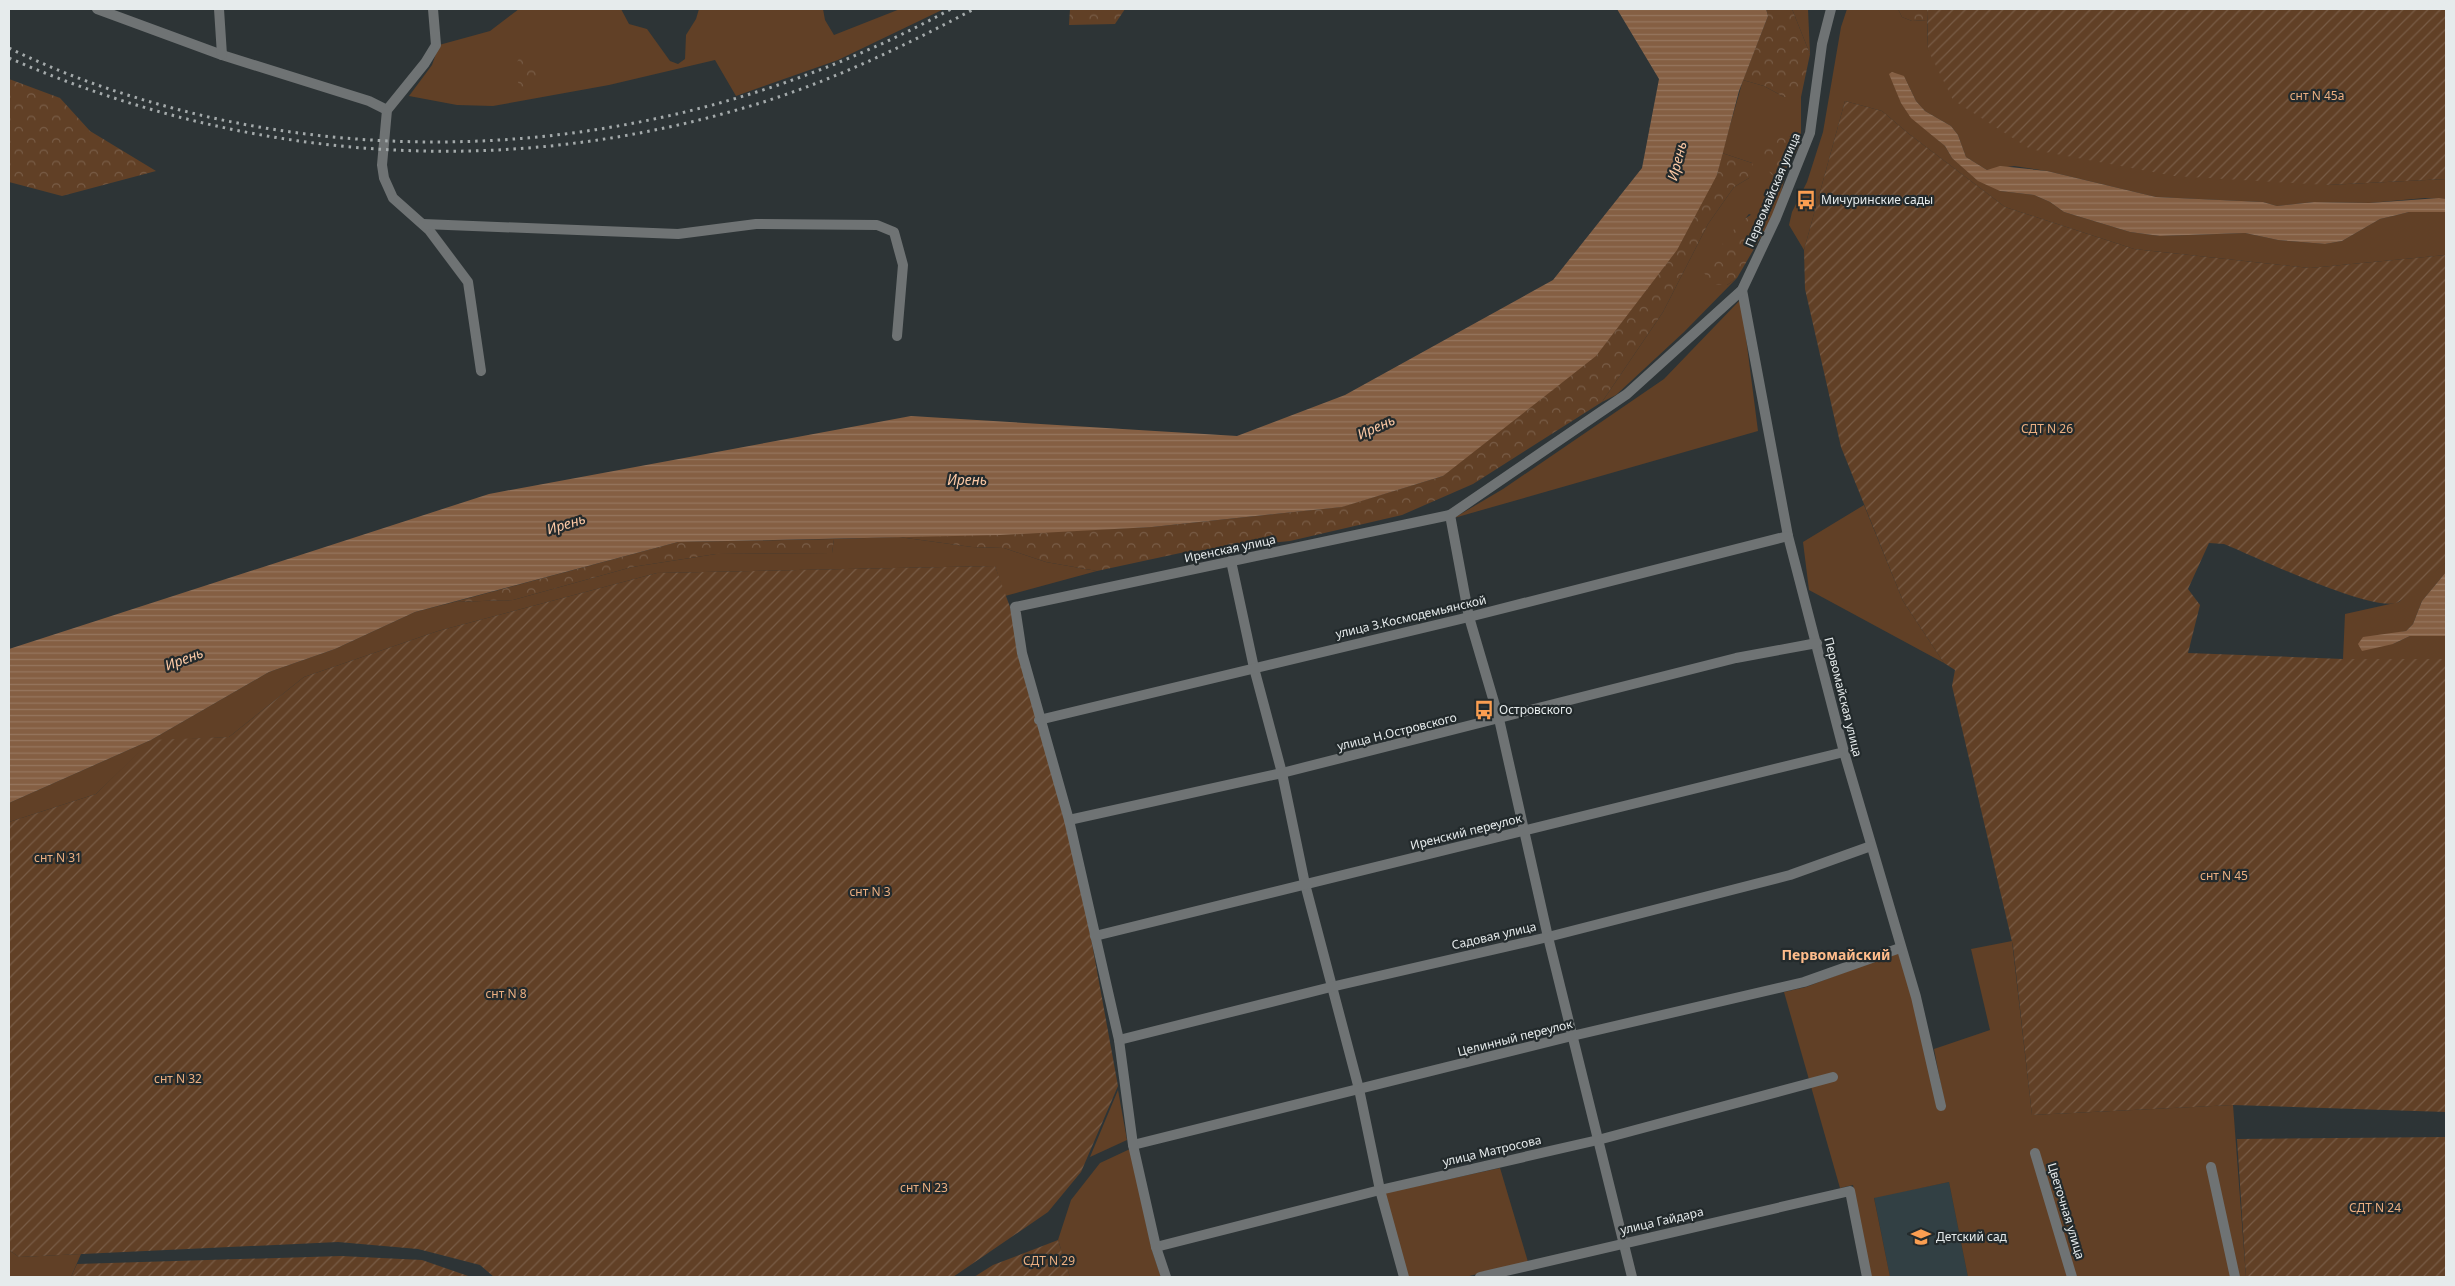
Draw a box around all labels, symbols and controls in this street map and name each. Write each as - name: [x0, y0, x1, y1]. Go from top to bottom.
- park label: снт N 45а: [2290, 87, 2344, 104]
- street label: Первомайская улица: [1741, 130, 1804, 250]
- water label: Ирень: [1662, 139, 1691, 183]
- bus stop icon: Мичуринские сады: [1795, 189, 1817, 211]
- place label: Мичуринские сады: [1821, 191, 1933, 208]
- water label: Ирень: [1354, 410, 1398, 443]
- park label: СДТ N 26: [2021, 420, 2073, 437]
- water label: Ирень: [947, 470, 987, 489]
- water label: Ирень: [544, 509, 588, 538]
- street label: Иренская улица: [1183, 531, 1277, 567]
- street label: улица З.Космодемьянской: [1334, 591, 1488, 642]
- street label: Первомайская улица: [1820, 635, 1867, 758]
- water label: Ирень: [162, 643, 206, 675]
- bus stop icon: Островского: [1473, 699, 1495, 721]
- place label: Островского: [1499, 701, 1572, 718]
- street label: улица Н.Островского: [1335, 708, 1458, 755]
- street label: Иренский переулок: [1408, 809, 1524, 854]
- park label: снт N 31: [34, 849, 82, 866]
- park label: снт N 45: [2200, 867, 2248, 884]
- park label: снт N 3: [849, 883, 891, 900]
- street label: Садовая улица: [1450, 918, 1538, 953]
- district label: Первомайский: [1781, 945, 1891, 964]
- park label: снт N 8: [485, 985, 527, 1002]
- street label: Целинный переулок: [1456, 1015, 1575, 1060]
- park label: снт N 32: [154, 1070, 202, 1087]
- street label: улица Матросова: [1441, 1131, 1543, 1170]
- street label: Цветочная улица: [2044, 1161, 2089, 1261]
- park label: снт N 23: [900, 1179, 948, 1196]
- park label: СДТ N 24: [2349, 1199, 2401, 1216]
- street label: улица Гайдара: [1619, 1203, 1705, 1238]
- school or university icon: Детский сад: [1910, 1226, 1932, 1248]
- place label: Детский сад: [1936, 1228, 2008, 1245]
- park label: СДТ N 29: [1023, 1252, 1075, 1269]

